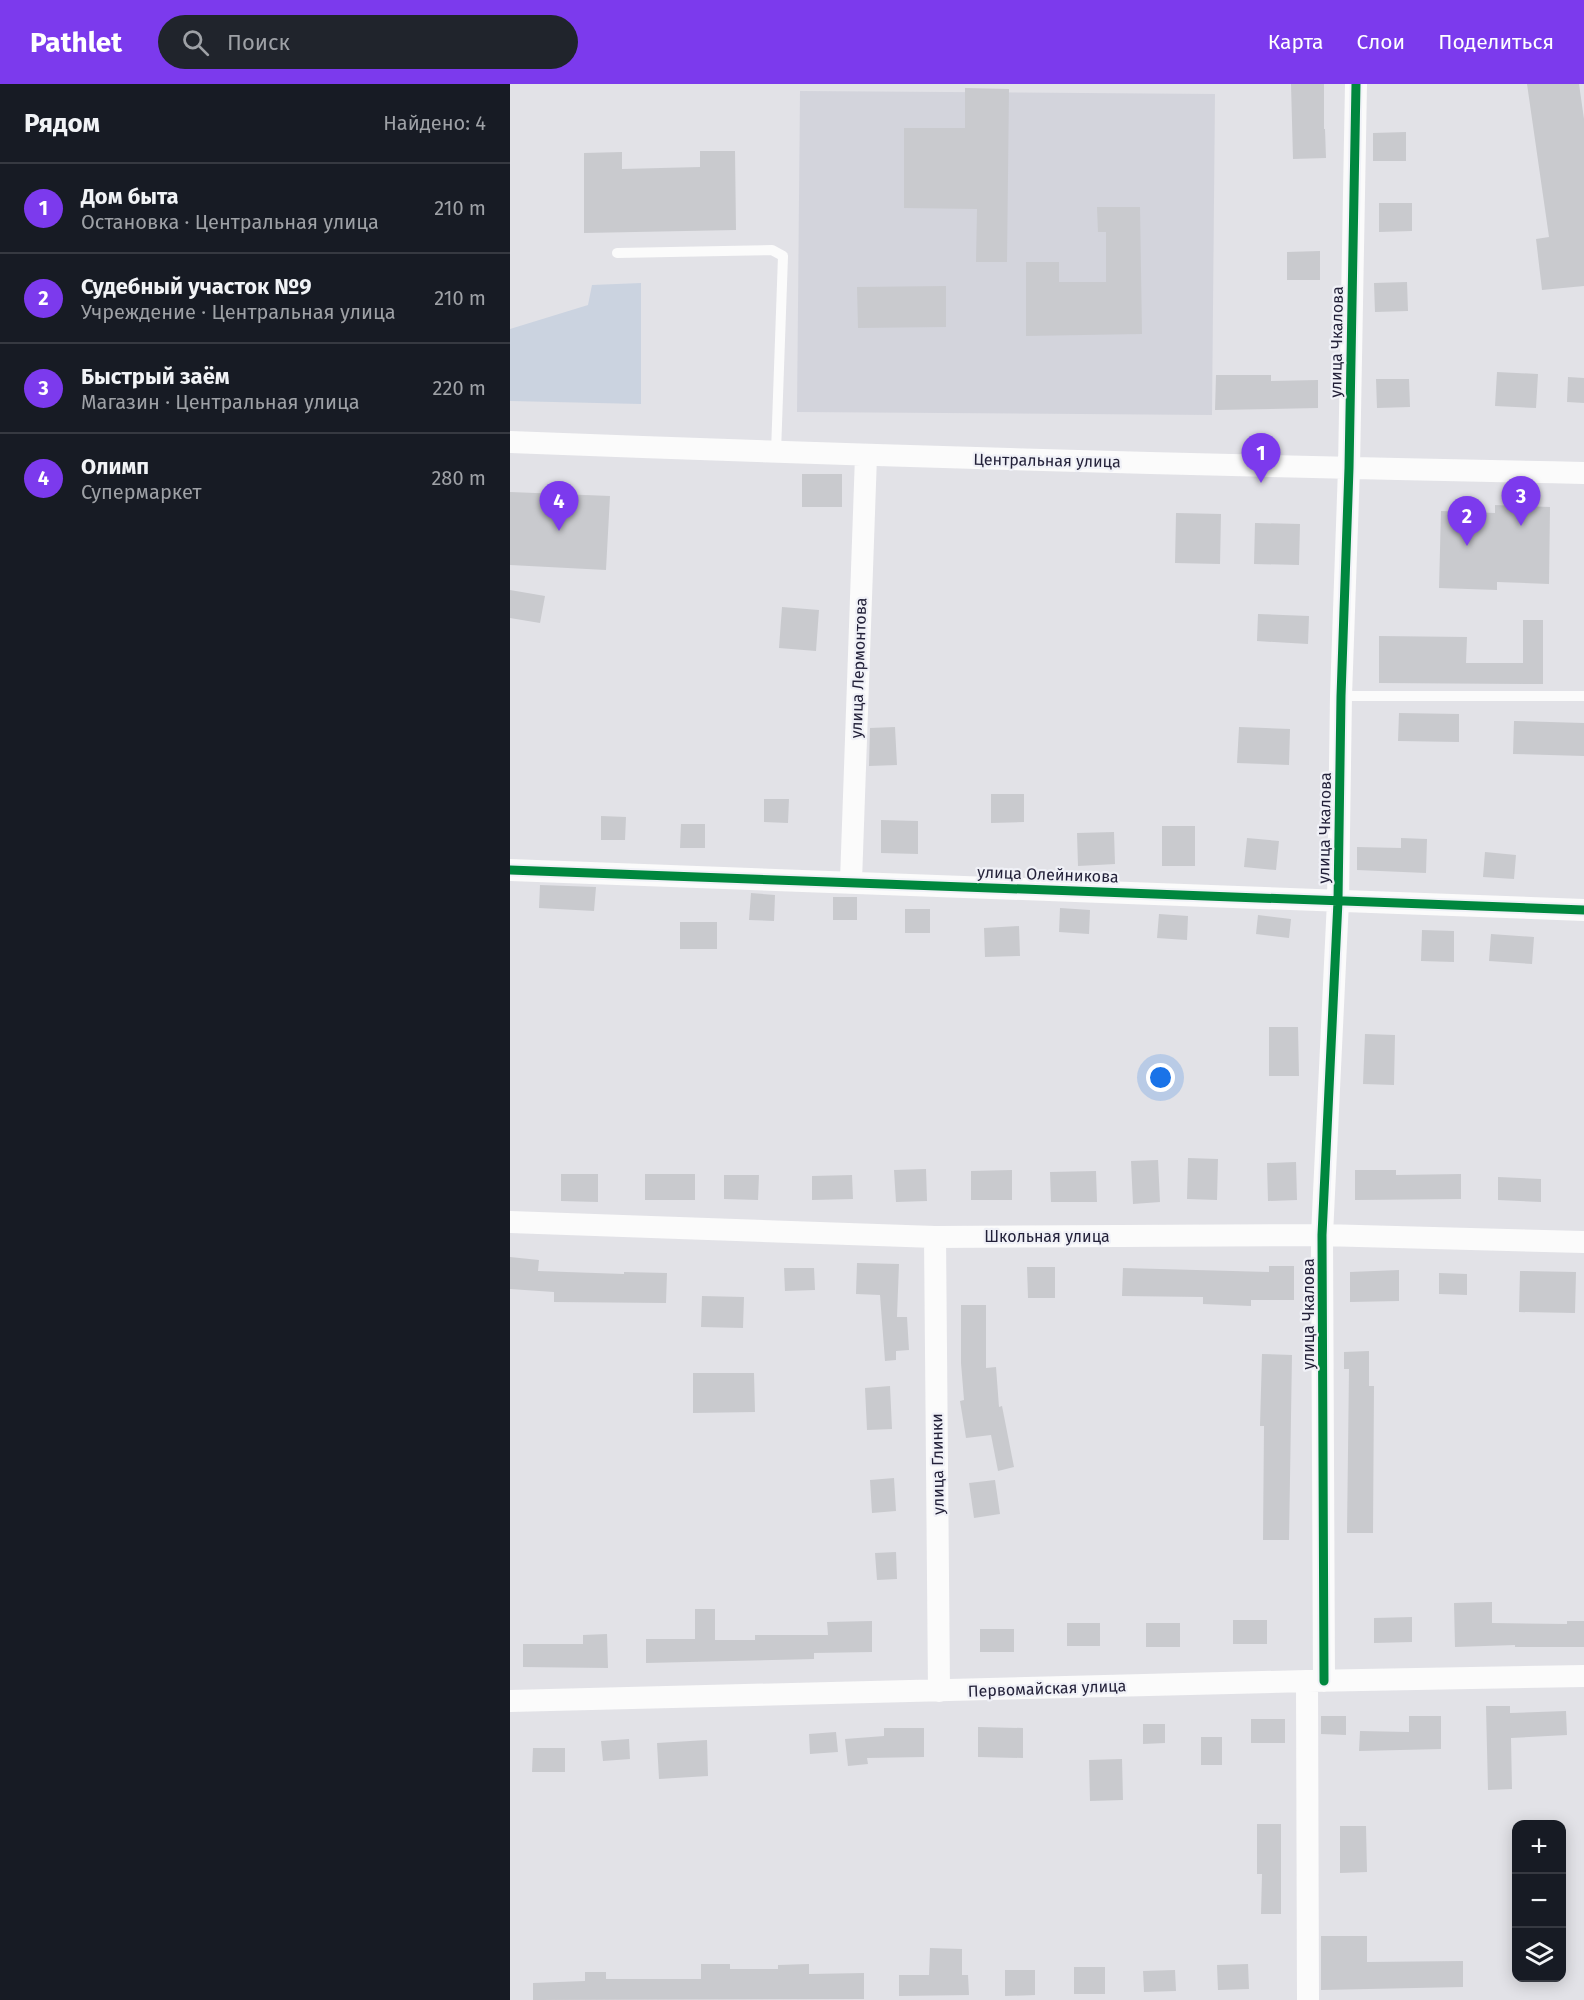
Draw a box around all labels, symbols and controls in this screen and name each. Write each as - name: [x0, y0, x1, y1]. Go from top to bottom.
- search box: [158, 15, 578, 69]
- text: Pathlet: [30, 26, 122, 59]
- icon: search: [179, 26, 212, 59]
- text: Поиск: [227, 29, 290, 56]
- text: Карта: [1268, 29, 1324, 55]
- text: Слои: [1357, 29, 1405, 55]
- text: Поделиться: [1438, 29, 1554, 55]
- text: Рядом: [24, 108, 100, 139]
- text: Найдено: 4: [383, 111, 486, 135]
- text: Дом быта: [81, 183, 179, 210]
- text: 1: [39, 196, 48, 220]
- text: 210 m: [434, 196, 486, 220]
- text: Остановка · Центральная улица: [81, 210, 379, 234]
- text: Судебный участок №9: [81, 273, 312, 300]
- text: 2: [38, 286, 49, 310]
- text: 210 m: [434, 286, 486, 310]
- street label: улица Чкалова: [1326, 286, 1347, 398]
- text: Учреждение · Центральная улица: [81, 300, 396, 324]
- text: Быстрый заём: [81, 363, 230, 390]
- text: 3: [38, 376, 49, 400]
- text: 220 m: [433, 376, 486, 400]
- text: Магазин · Центральная улица: [81, 390, 360, 414]
- pin: 1: [1242, 434, 1281, 483]
- street label: Центральная улица: [973, 450, 1121, 471]
- text: Олимп: [81, 453, 149, 480]
- text: 4: [38, 466, 49, 490]
- text: 280 m: [431, 466, 486, 490]
- pin: 3: [1502, 476, 1540, 526]
- text: Супермаркет: [81, 480, 201, 504]
- pin: 4: [539, 482, 578, 531]
- pin: 2: [1448, 496, 1486, 546]
- street label: улица Лермонтова: [847, 597, 870, 739]
- street label: улица Чкалова: [1314, 772, 1335, 884]
- street label: улица Олейникова: [977, 863, 1119, 886]
- your location: [1146, 1063, 1175, 1092]
- street label: Школьная улица: [984, 1227, 1110, 1246]
- street label: улица Чкалова: [1299, 1258, 1318, 1370]
- street label: улица Глинки: [927, 1413, 948, 1515]
- street label: Первомайская улица: [968, 1676, 1127, 1701]
- map controls: [1512, 1820, 1566, 1982]
- button: +: [1512, 1820, 1566, 1874]
- button: −: [1512, 1874, 1566, 1928]
- button: layers: [1512, 1928, 1566, 1982]

